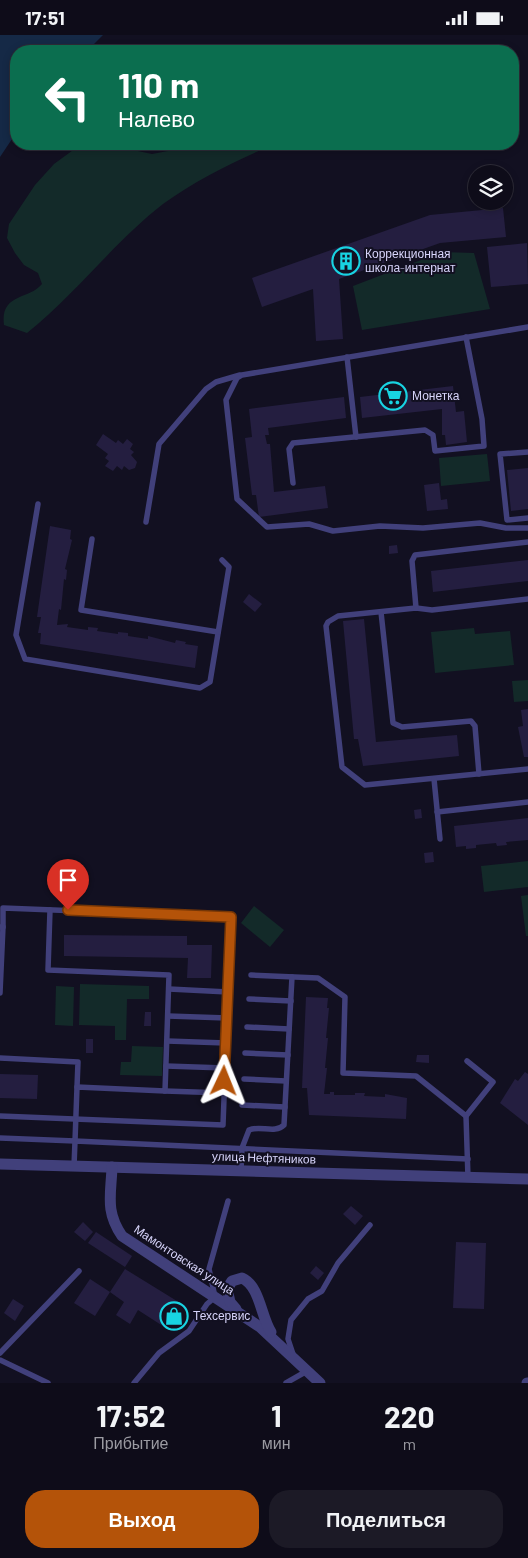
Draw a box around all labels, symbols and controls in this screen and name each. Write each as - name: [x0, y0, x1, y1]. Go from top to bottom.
- text: 17:51: [25, 6, 65, 29]
- text: 110 m: [118, 63, 199, 105]
- icon: left: [35, 65, 100, 130]
- text: Налево: [118, 105, 195, 131]
- map controls: [468, 165, 513, 210]
- button: layers: [468, 165, 513, 210]
- building icon: Коррекционная школа-интернат: [331, 246, 361, 276]
- place label: Коррекционная школа-интернат: [365, 246, 456, 275]
- supermarket icon: Монетка: [378, 381, 408, 411]
- place label: Монетка: [412, 388, 460, 402]
- pin: [47, 859, 89, 910]
- icon: arrive: [54, 866, 82, 894]
- position arrow: [197, 1054, 249, 1106]
- street label: улица Нефтяников: [212, 1148, 316, 1167]
- street label: Мамонтовская улица: [131, 1222, 238, 1298]
- shop icon: Техсервис: [159, 1301, 189, 1331]
- place label: Техсервис: [193, 1308, 250, 1323]
- text: 17:52: [96, 1397, 166, 1433]
- text: 1: [271, 1397, 282, 1433]
- text: 220: [384, 1398, 435, 1434]
- text: Прибытие: [93, 1433, 169, 1452]
- text: мин: [262, 1433, 291, 1452]
- text: m: [403, 1434, 416, 1453]
- button: Выход: [25, 1490, 259, 1548]
- button: Поделиться: [269, 1490, 503, 1548]

